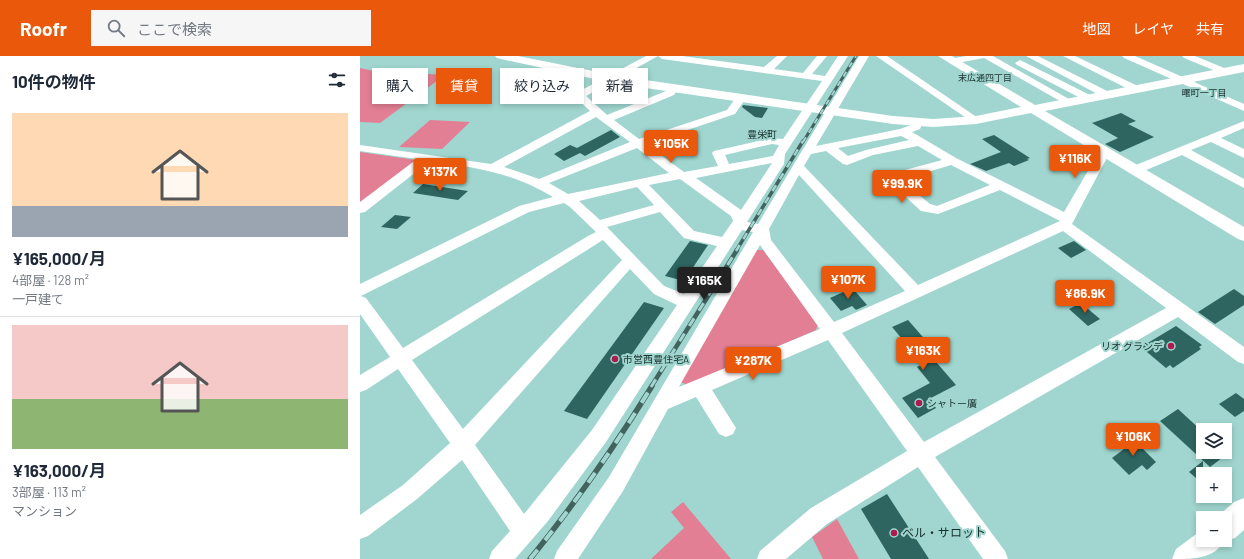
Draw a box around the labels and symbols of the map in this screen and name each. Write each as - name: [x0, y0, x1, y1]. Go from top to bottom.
- district label: 末広通四丁目: [958, 72, 1012, 83]
- district label: 曙町一丁目: [1181, 87, 1227, 98]
- district label: 豊栄町: [747, 128, 777, 140]
- pin: ¥105K: [643, 130, 699, 164]
- pin: ¥116K: [1047, 145, 1103, 179]
- pin: ¥137K: [412, 158, 468, 192]
- pin: ¥99.9K: [869, 170, 935, 204]
- pin: ¥107K: [820, 266, 876, 300]
- pin: ¥165K: [676, 267, 732, 301]
- pin: ¥86.9K: [1052, 280, 1118, 314]
- pin: ¥163K: [895, 337, 951, 371]
- place label: リオ グランデ: [1101, 340, 1163, 352]
- marker: リオ グランデ: [1166, 341, 1176, 351]
- pin: ¥287K: [725, 347, 781, 381]
- place label: 市営西豊住宅A: [623, 353, 689, 365]
- marker: 市営西豊住宅A: [610, 354, 620, 364]
- place label: シャトー廣: [927, 397, 977, 409]
- marker: シャトー廣: [914, 398, 924, 408]
- pin: ¥106K: [1105, 423, 1161, 457]
- place label: ベル・サロット: [902, 525, 986, 539]
- marker: ベル・サロット: [889, 528, 899, 538]

